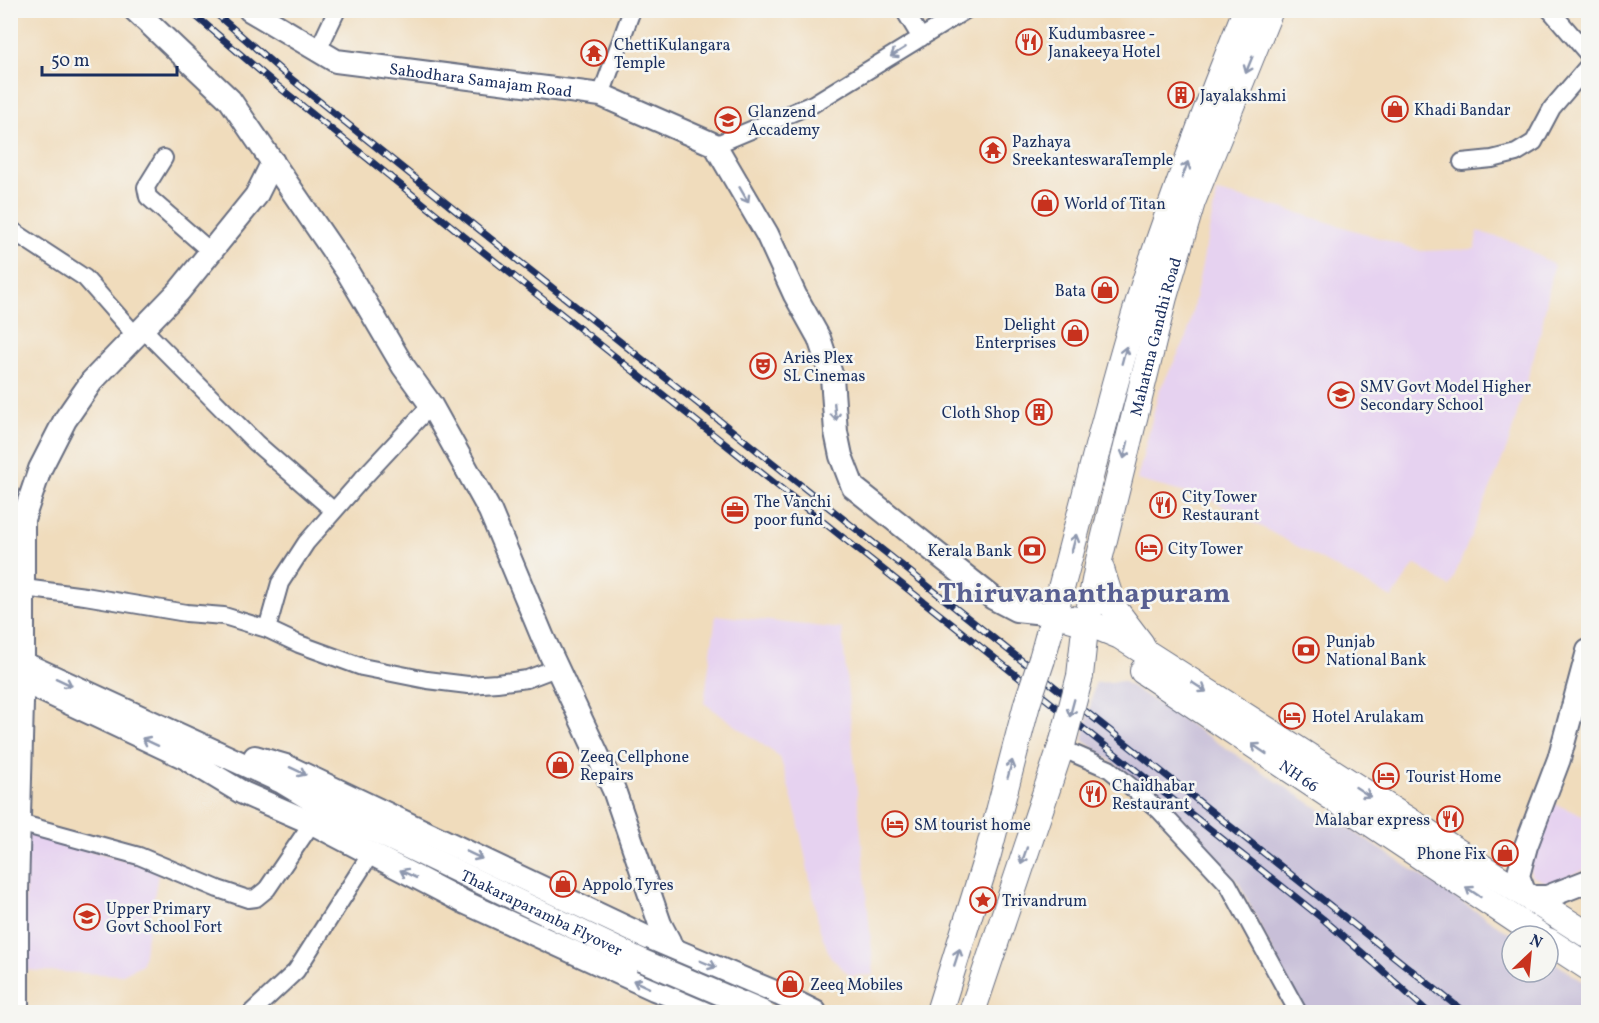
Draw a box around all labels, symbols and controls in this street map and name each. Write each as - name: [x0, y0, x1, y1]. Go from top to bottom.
- place label: Kudumbasree - Janakeeya Hotel: [1048, 24, 1161, 64]
- restaurant icon: Kudumbasree - Janakeeya Hotel: [1014, 27, 1044, 57]
- place label: ChettiKulangara Temple: [614, 35, 730, 75]
- temple icon: ChettiKulangara Temple: [579, 38, 609, 68]
- scale bar: [42, 39, 177, 77]
- one-way arrow: [890, 47, 907, 59]
- text: 50 m: [51, 49, 90, 74]
- one-way arrow: [1243, 55, 1254, 74]
- street label: Sahodhara Samajam Road: [388, 59, 573, 104]
- building icon: Jayalakshmi: [1166, 80, 1196, 110]
- place label: Jayalakshmi: [1200, 86, 1286, 108]
- shop icon: Khadi Bandar: [1380, 94, 1410, 124]
- place label: Khadi Bandar: [1414, 100, 1511, 122]
- place label: Glanzend Accademy: [748, 102, 820, 142]
- school or university icon: Glanzend Accademy: [713, 105, 743, 135]
- place label: Pazhaya SreekanteswaraTemple: [1012, 132, 1173, 172]
- temple icon: Pazhaya SreekanteswaraTemple: [978, 135, 1008, 165]
- one-way arrow: [1180, 161, 1191, 179]
- one-way arrow: [739, 186, 750, 204]
- shop icon: World of Titan: [1030, 188, 1060, 218]
- place label: World of Titan: [1064, 194, 1166, 216]
- street label: Mahatma Gandhi Road: [1126, 255, 1188, 419]
- shop icon: Bata: [1090, 275, 1120, 305]
- place label: Bata: [1055, 281, 1086, 303]
- place label: Delight Enterprises: [975, 315, 1056, 355]
- shop icon: Delight Enterprises: [1060, 318, 1090, 348]
- one-way arrow: [1119, 346, 1130, 365]
- place label: Aries Plex SL Cinemas: [783, 348, 866, 388]
- theatre icon: Aries Plex SL Cinemas: [748, 351, 778, 381]
- place label: SMV Govt Model Higher Secondary School: [1360, 377, 1531, 417]
- school or university icon: SMV Govt Model Higher Secondary School: [1326, 380, 1356, 410]
- building icon: Cloth Shop: [1024, 397, 1054, 427]
- one-way arrow: [830, 401, 841, 421]
- place label: Cloth Shop: [942, 403, 1020, 425]
- one-way arrow: [1120, 440, 1132, 459]
- place label: City Tower Restaurant: [1182, 487, 1260, 527]
- restaurant icon: City Tower Restaurant: [1148, 490, 1178, 520]
- place label: The Vanchi poor fund: [754, 492, 831, 532]
- office icon: The Vanchi poor fund: [720, 495, 750, 525]
- hotel icon: City Tower: [1134, 533, 1164, 563]
- one-way arrow: [1068, 534, 1080, 553]
- bank icon: Kerala Bank: [1017, 535, 1047, 565]
- place label: City Tower: [1168, 539, 1243, 561]
- place label: Kerala Bank: [927, 541, 1012, 563]
- district label: Thiruvananthapuram: [938, 575, 1230, 614]
- place label: Punjab National Bank: [1326, 632, 1427, 672]
- bank icon: Punjab National Bank: [1291, 635, 1321, 665]
- one-way arrow: [54, 677, 72, 689]
- one-way arrow: [1190, 681, 1207, 693]
- one-way arrow: [1065, 698, 1077, 717]
- hotel icon: Hotel Arulakam: [1277, 701, 1307, 731]
- place label: Hotel Arulakam: [1312, 707, 1424, 729]
- one-way arrow: [142, 735, 160, 747]
- one-way arrow: [1251, 743, 1268, 755]
- place label: Zeeq Cellphone Repairs: [580, 747, 689, 787]
- shop icon: Zeeq Cellphone Repairs: [545, 750, 575, 780]
- street label: NH 66: [1274, 756, 1322, 798]
- one-way arrow: [1005, 760, 1017, 779]
- hotel icon: Tourist Home: [1371, 761, 1401, 791]
- one-way arrow: [288, 766, 306, 778]
- place label: Tourist Home: [1406, 767, 1501, 789]
- place label: Chaidhabar Restaurant: [1112, 776, 1195, 816]
- restaurant icon: Chaidhabar Restaurant: [1078, 779, 1108, 809]
- one-way arrow: [1354, 786, 1371, 798]
- restaurant icon: Malabar express: [1435, 804, 1465, 834]
- hotel icon: SM tourist home: [880, 809, 910, 839]
- place label: Malabar express: [1315, 810, 1430, 832]
- place label: SM tourist home: [914, 815, 1031, 837]
- shop icon: Phone Fix: [1490, 838, 1520, 868]
- place label: Phone Fix: [1417, 844, 1486, 866]
- one-way arrow: [1017, 846, 1028, 864]
- one-way arrow: [464, 850, 482, 862]
- street label: Thakaraparamba Flyover: [457, 866, 626, 963]
- one-way arrow: [399, 868, 417, 879]
- shop icon: Appolo Tyres: [548, 869, 578, 899]
- place label: Appolo Tyres: [582, 875, 674, 897]
- place icon: Trivandrum: [968, 885, 998, 915]
- one-way arrow: [1465, 886, 1482, 898]
- place label: Trivandrum: [1002, 891, 1087, 913]
- place label: Upper Primary Govt School Fort: [106, 899, 223, 939]
- school or university icon: Upper Primary Govt School Fort: [72, 902, 102, 932]
- north arrow: [1500, 924, 1560, 984]
- text: N: [1526, 930, 1546, 955]
- one-way arrow: [952, 948, 963, 967]
- one-way arrow: [698, 959, 716, 970]
- shop icon: Zeeq Mobiles: [775, 969, 805, 999]
- place label: Zeeq Mobiles: [810, 975, 903, 997]
- one-way arrow: [633, 977, 651, 989]

